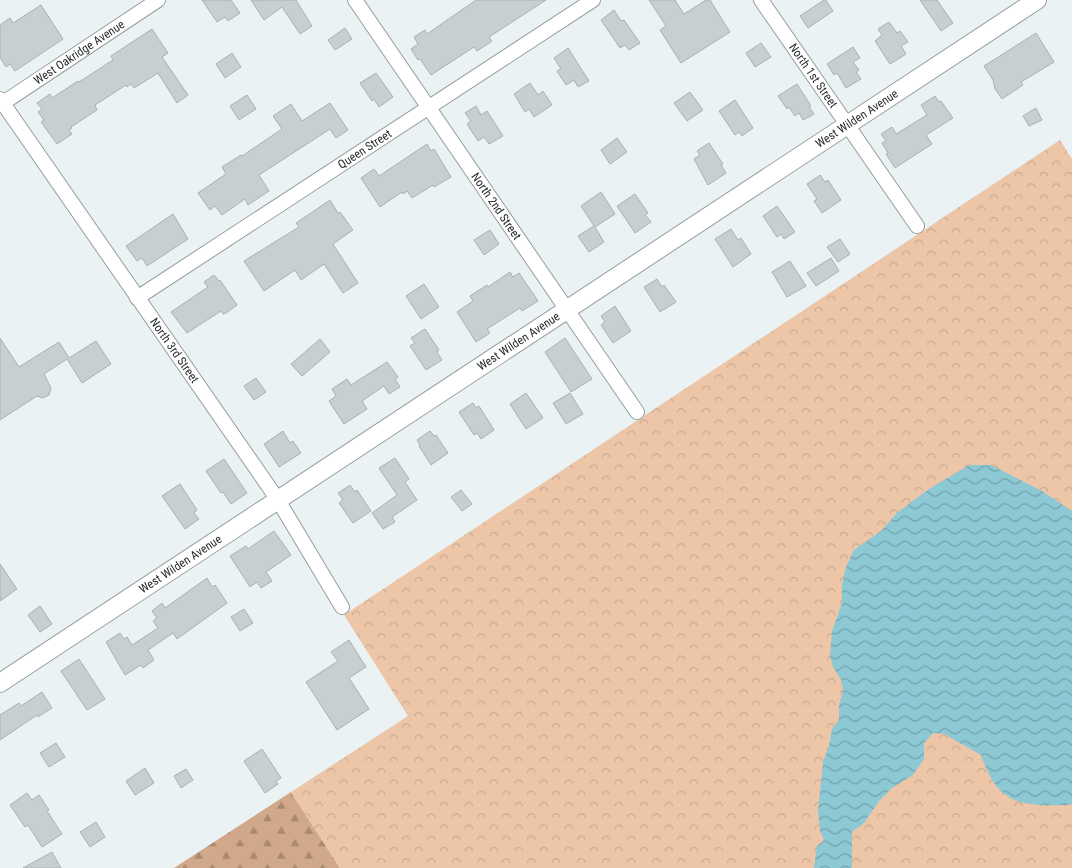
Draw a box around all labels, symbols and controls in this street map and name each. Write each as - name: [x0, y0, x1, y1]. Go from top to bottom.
- street label: West Oakridge Avenue: [31, 17, 127, 88]
- street label: North 1st Street: [786, 41, 841, 111]
- street label: West Wilden Avenue: [813, 86, 901, 151]
- street label: Queen Street: [335, 126, 394, 172]
- street label: North 2nd Street: [468, 170, 524, 243]
- street label: West Wilden Avenue: [475, 309, 563, 374]
- street label: North 3rd Street: [147, 315, 202, 386]
- street label: West Wilden Avenue: [137, 532, 225, 596]

